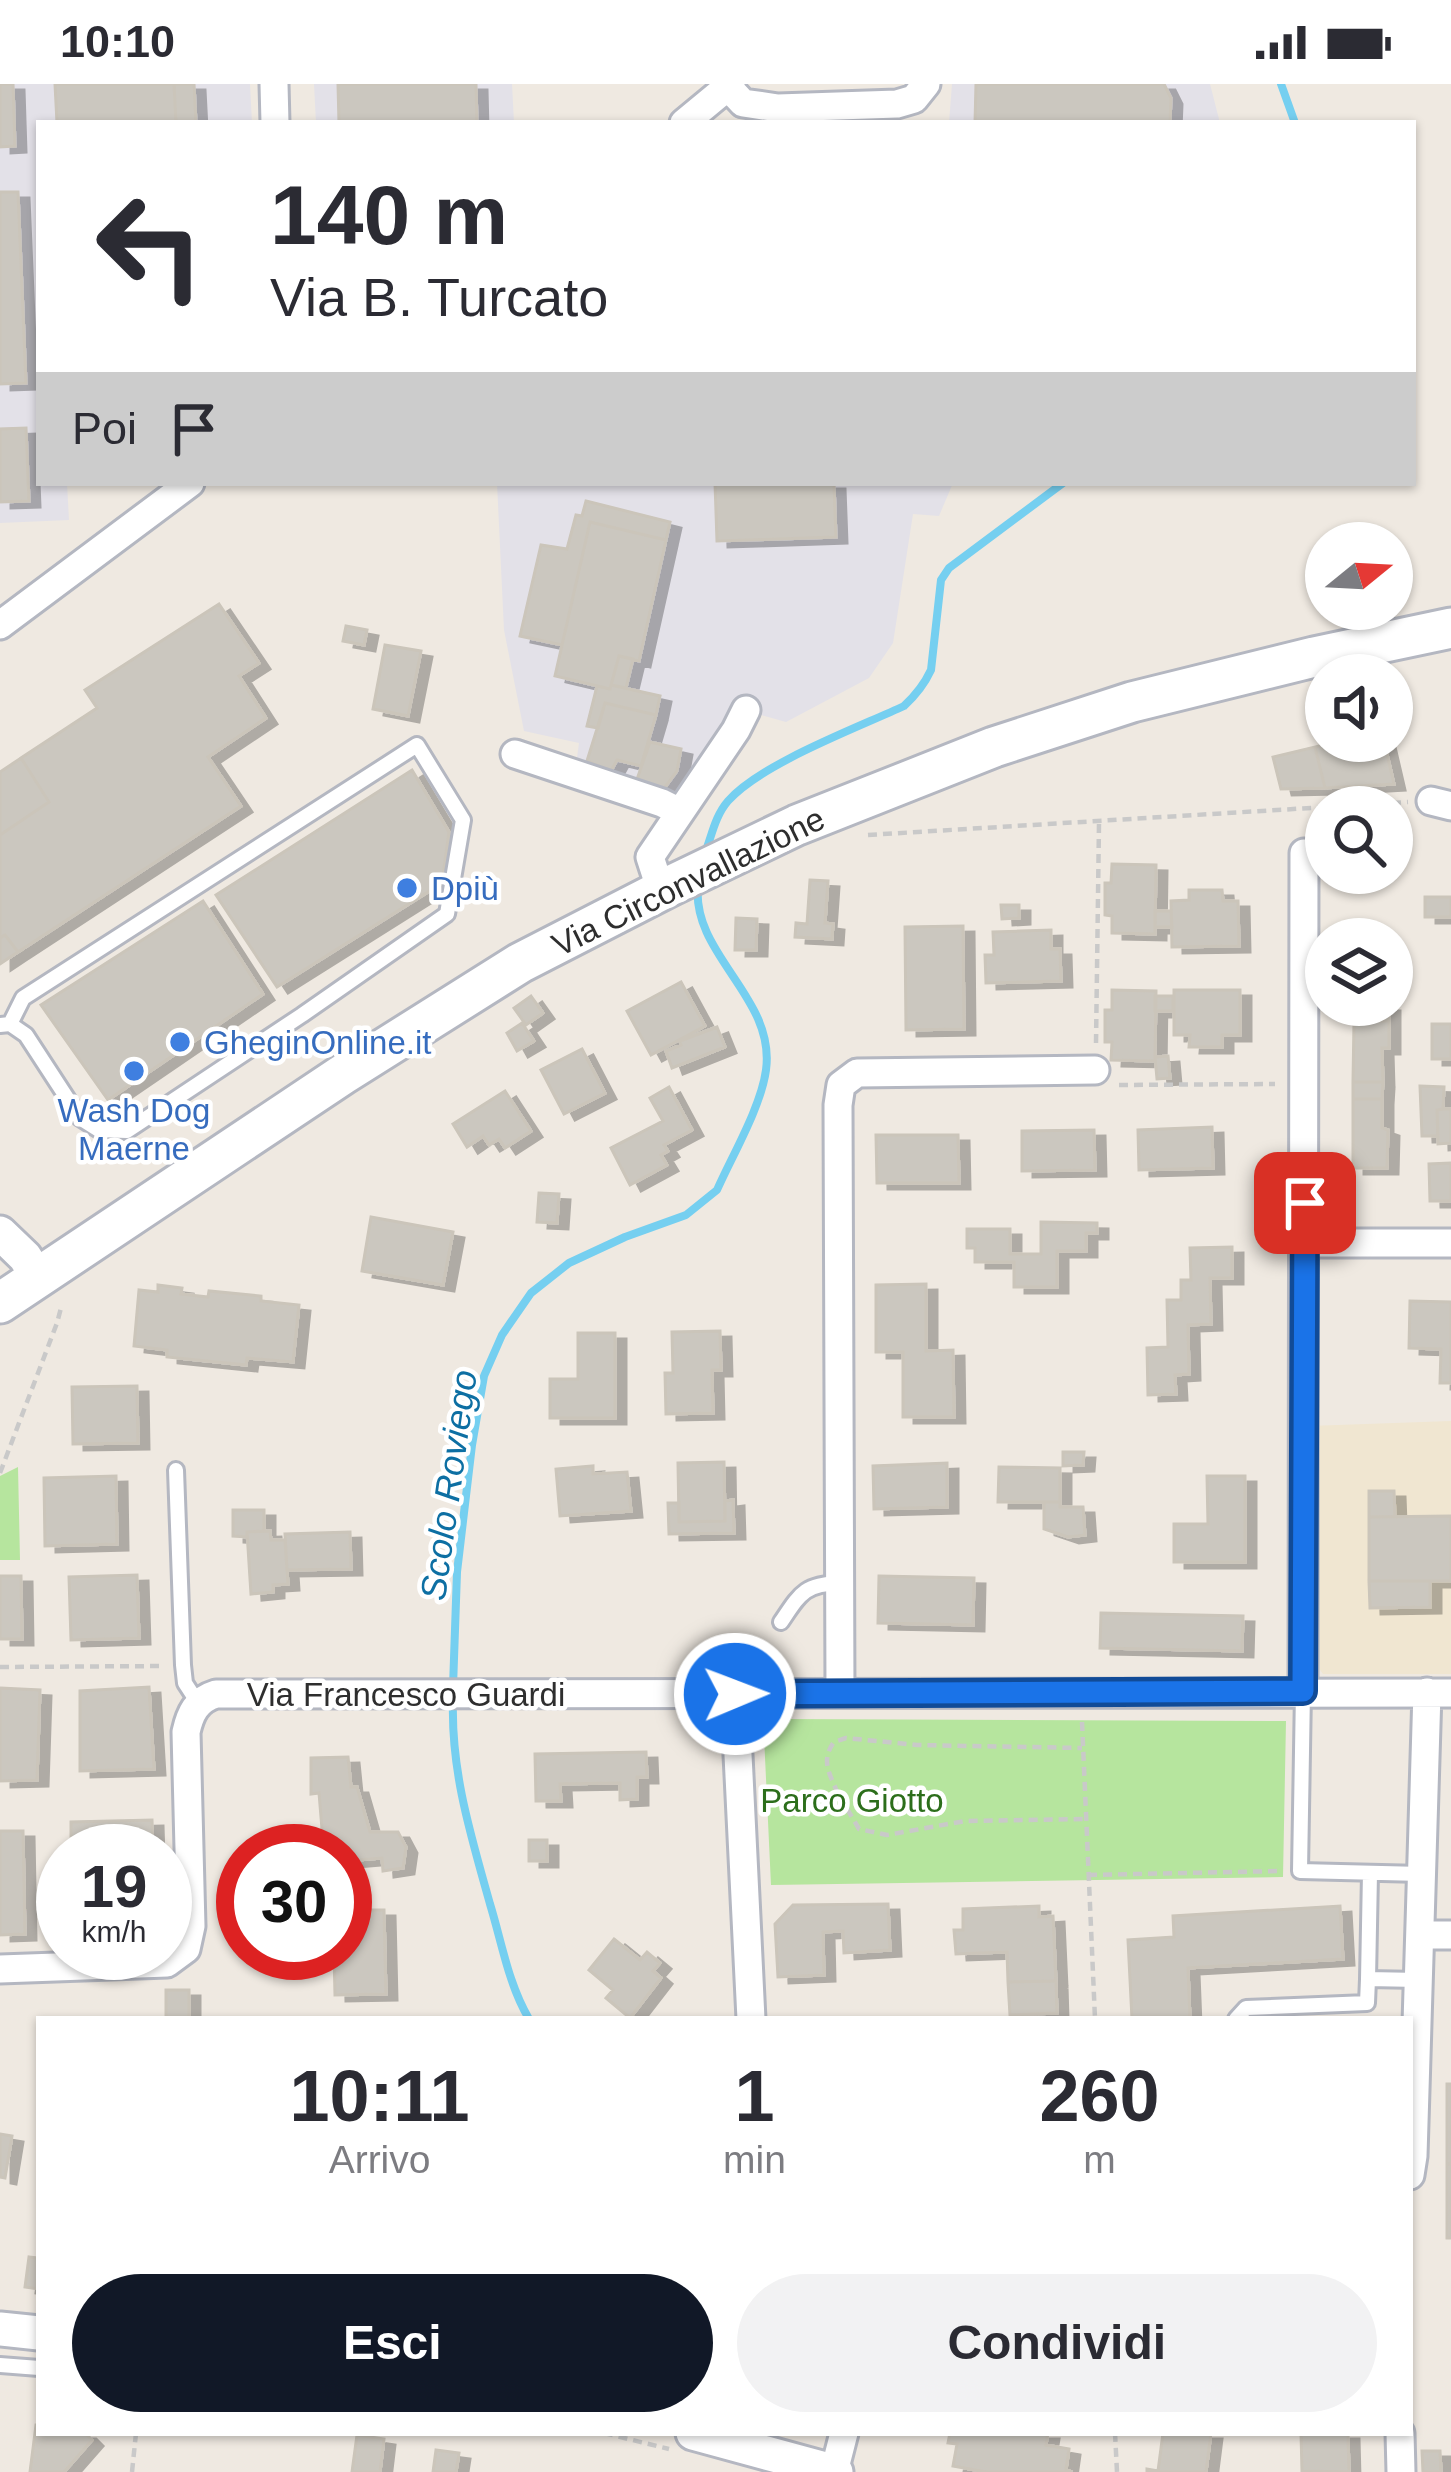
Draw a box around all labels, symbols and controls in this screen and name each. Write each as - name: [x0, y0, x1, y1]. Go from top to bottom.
- text: 10:10: [60, 16, 175, 67]
- icon: left: [72, 168, 228, 324]
- text: 140 m: [270, 168, 508, 262]
- text: Via B. Turcato: [270, 267, 608, 327]
- icon: arrive: [161, 396, 227, 462]
- text: Poi: [72, 403, 137, 454]
- north arrow: [1305, 522, 1413, 630]
- map controls: [1305, 522, 1413, 1026]
- button: sound: [1305, 654, 1413, 762]
- button: search: [1305, 786, 1413, 894]
- street label: Via Circonvallazione: [546, 799, 830, 963]
- place label: Dpiù: [431, 870, 499, 907]
- marker: Dpiù: [394, 875, 420, 901]
- button: layers: [1305, 918, 1413, 1026]
- place label: GheginOnline.it: [204, 1024, 431, 1061]
- marker: GheginOnline.it: [167, 1029, 193, 1055]
- marker: Wash Dog Maerne: [121, 1058, 147, 1084]
- place label: Wash Dog Maerne: [58, 1092, 210, 1167]
- pin: [1254, 1152, 1356, 1254]
- icon: arrive: [1272, 1170, 1338, 1236]
- water label: Scolo Roviego: [412, 1367, 485, 1603]
- position arrow: [672, 1631, 798, 1757]
- street label: Via Francesco Guardi: [247, 1676, 565, 1713]
- park label: Parco Giotto: [760, 1782, 944, 1819]
- speed limit sign: 30: [216, 1824, 372, 1980]
- text: 19: [81, 1853, 147, 1920]
- text: km/h: [81, 1915, 147, 1948]
- text: 10:11: [289, 2056, 470, 2136]
- text: 1: [734, 2056, 775, 2136]
- text: 260: [1039, 2056, 1160, 2136]
- text: Arrivo: [329, 2138, 430, 2181]
- text: min: [723, 2138, 786, 2181]
- text: m: [1083, 2138, 1116, 2181]
- button: Esci: [72, 2274, 713, 2412]
- button: Condividi: [737, 2274, 1377, 2412]

